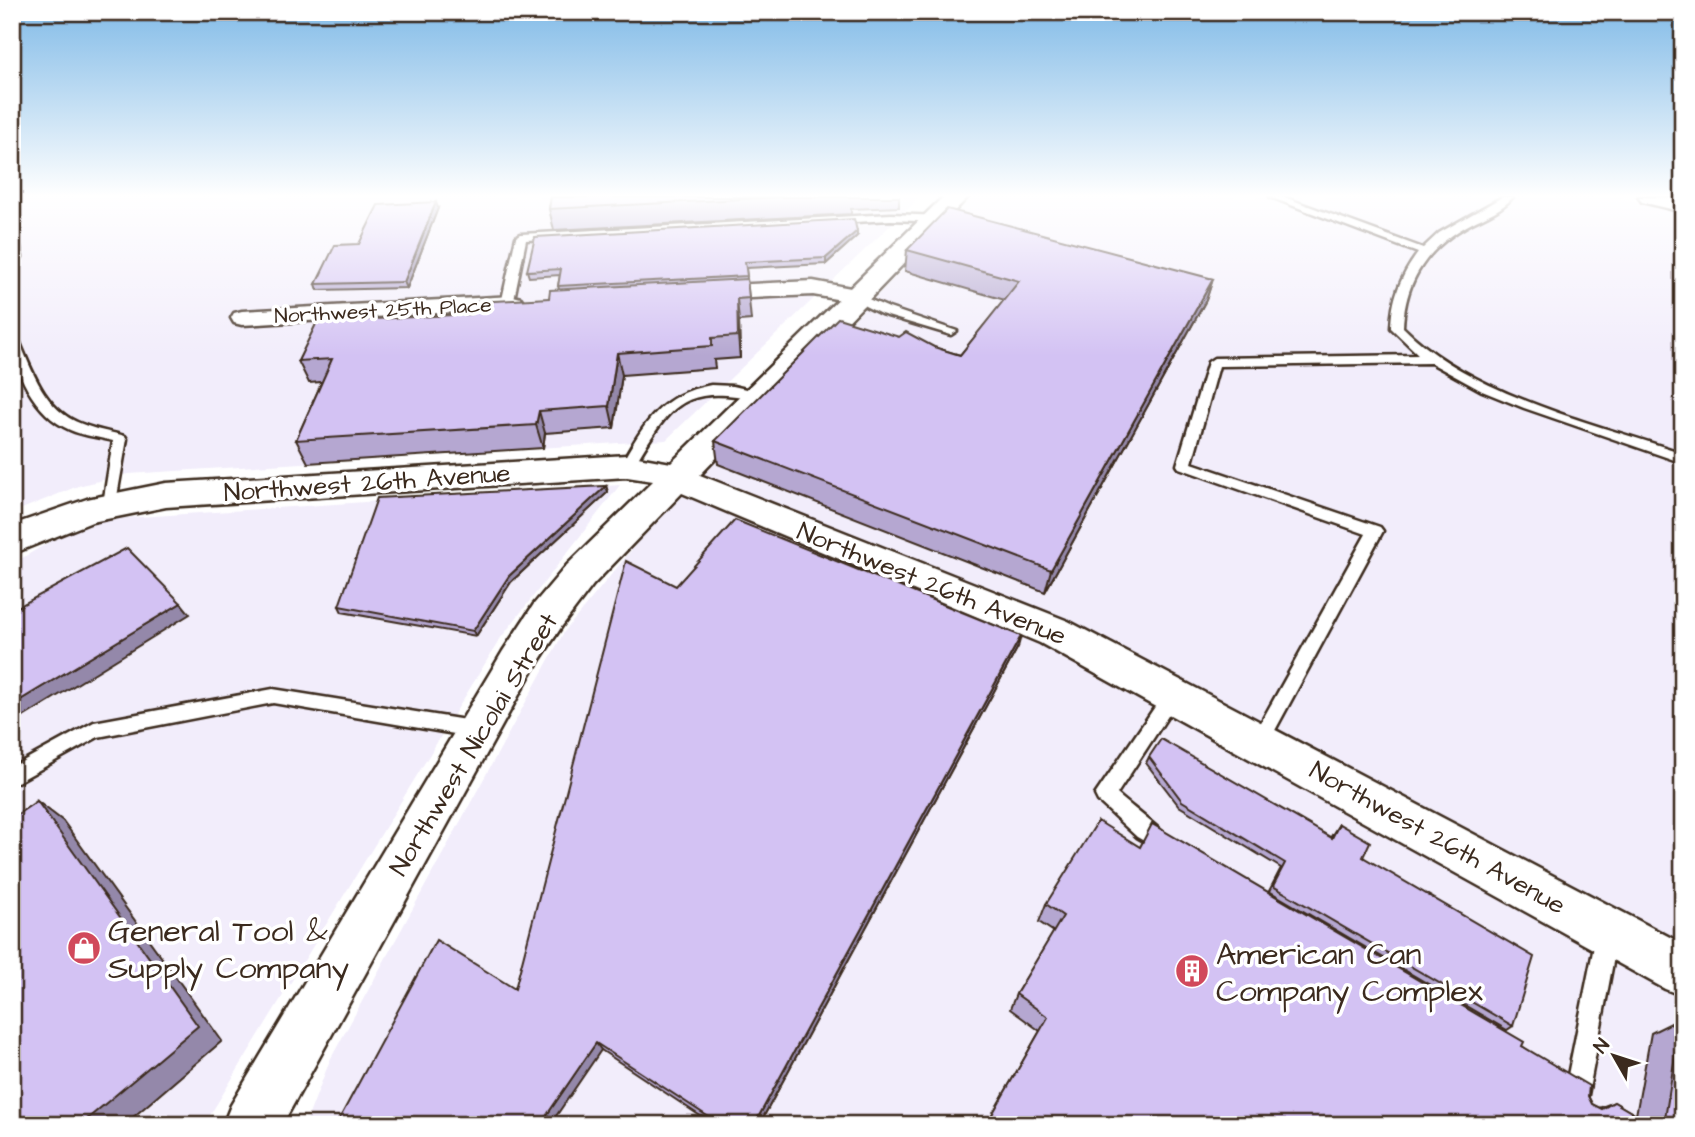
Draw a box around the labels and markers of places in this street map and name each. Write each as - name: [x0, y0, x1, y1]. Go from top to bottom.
- place label: General Tool & Supply Company: [108, 909, 349, 991]
- shop icon: General Tool & Supply Company: [65, 929, 103, 967]
- place label: American Can Company Complex: [1216, 932, 1483, 1014]
- building icon: American Can Company Complex: [1173, 952, 1211, 990]

